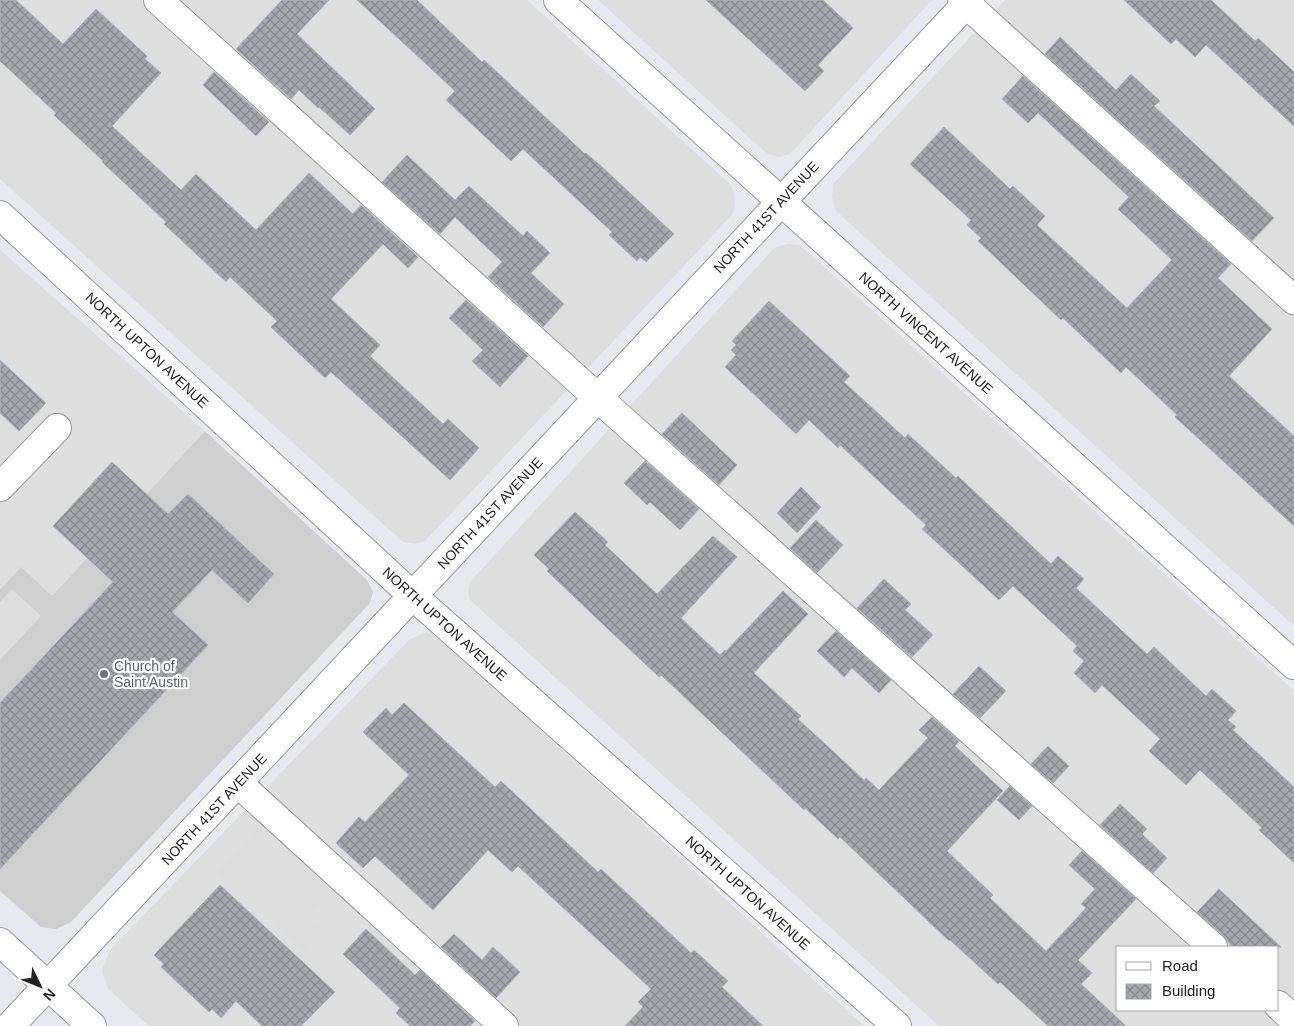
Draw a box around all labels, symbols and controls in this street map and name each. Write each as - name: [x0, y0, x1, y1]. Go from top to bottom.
- street label: NORTH 41ST AVENUE: [710, 158, 822, 276]
- street label: NORTH VINCENT AVENUE: [856, 269, 996, 397]
- street label: NORTH UPTON AVENUE: [82, 289, 212, 411]
- street label: NORTH 41ST AVENUE: [434, 454, 546, 572]
- street label: NORTH UPTON AVENUE: [380, 564, 510, 684]
- place label: Church of Saint Austin: [114, 658, 188, 690]
- marker: Church of Saint Austin: [98, 668, 110, 680]
- street label: NORTH 41ST AVENUE: [158, 750, 270, 868]
- street label: NORTH UPTON AVENUE: [683, 833, 813, 953]
- legend: [1116, 946, 1279, 1011]
- text: Road: [1162, 957, 1198, 974]
- north arrow: [15, 961, 65, 1011]
- text: Building: [1162, 982, 1215, 999]
- text: N: [40, 986, 59, 1004]

